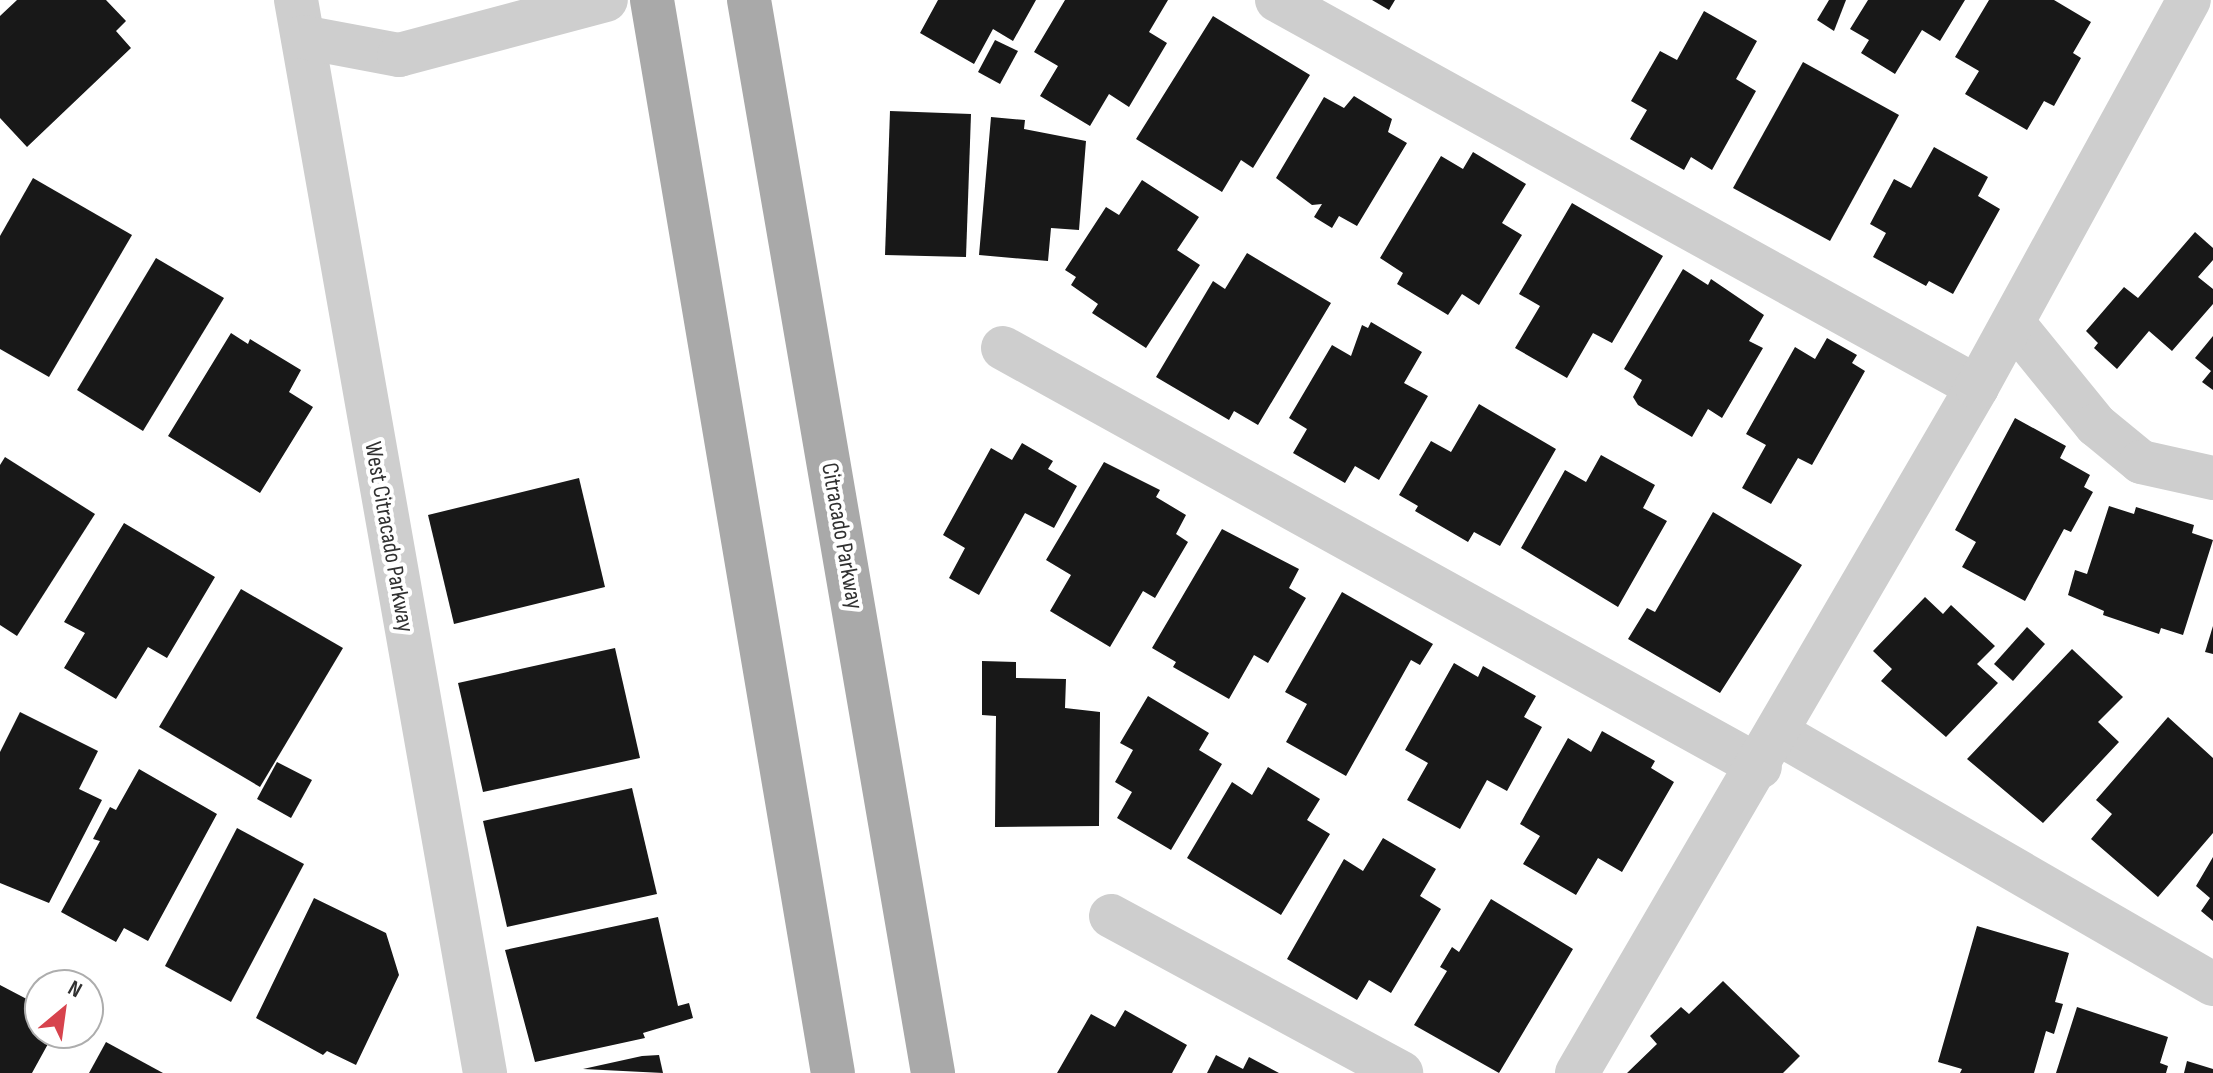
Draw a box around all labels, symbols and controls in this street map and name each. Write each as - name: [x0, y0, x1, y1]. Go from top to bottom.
- street label: West Citracado Parkway: [358, 440, 420, 634]
- street label: Citracado Parkway: [815, 461, 869, 611]
- north arrow: [24, 969, 104, 1049]
- text: N: [63, 975, 87, 1004]

